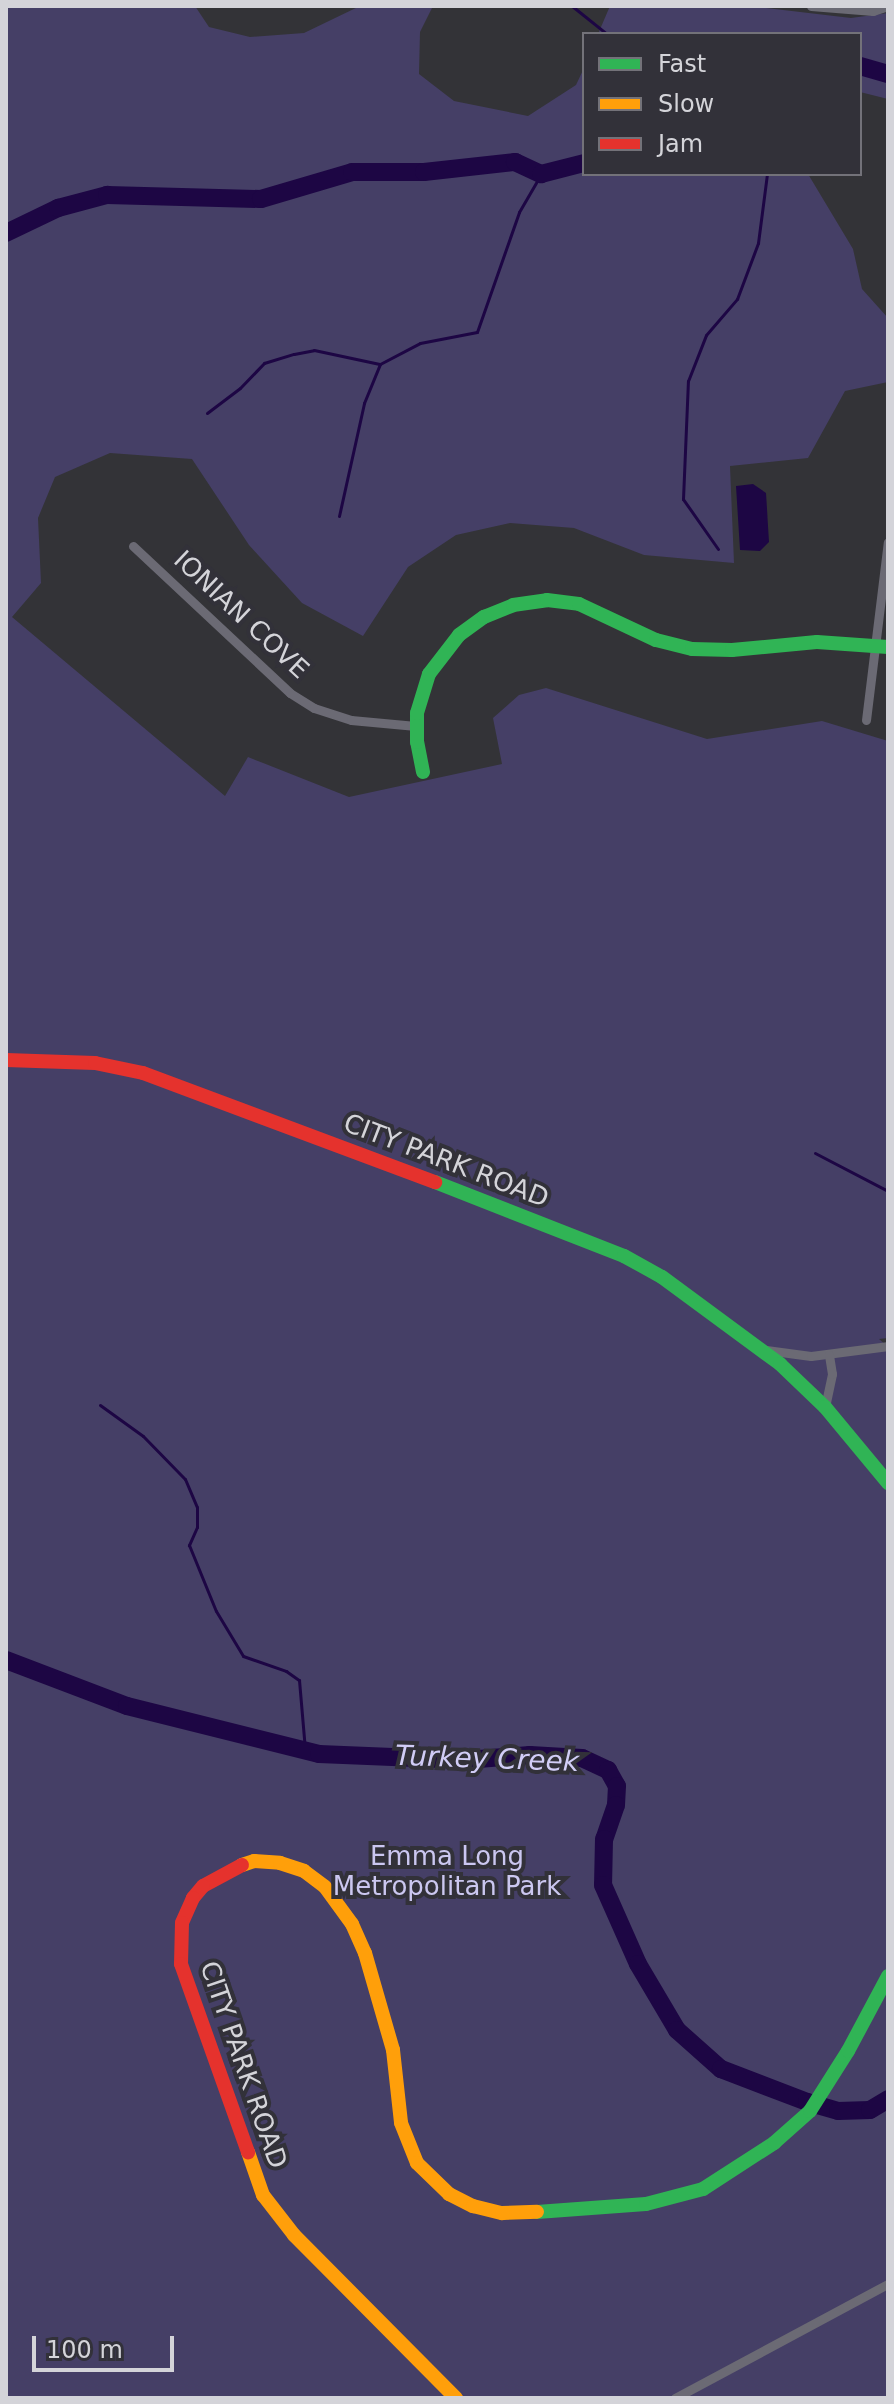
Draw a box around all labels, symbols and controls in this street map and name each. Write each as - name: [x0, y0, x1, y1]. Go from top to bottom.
- legend: [582, 32, 862, 176]
- text: Fast: [658, 50, 706, 78]
- text: Slow: [658, 90, 714, 118]
- text: Jam: [658, 130, 703, 158]
- street label: IONIAN COVE: [167, 545, 315, 685]
- street label: CITY PARK ROAD: [339, 1108, 553, 1214]
- water label: Turkey Creek: [394, 1739, 580, 1779]
- park label: Emma Long Metropolitan Park: [333, 1841, 561, 1902]
- street label: CITY PARK ROAD: [193, 1957, 293, 2173]
- scale bar: [36, 2320, 178, 2370]
- text: 100 m: [46, 2336, 123, 2364]

